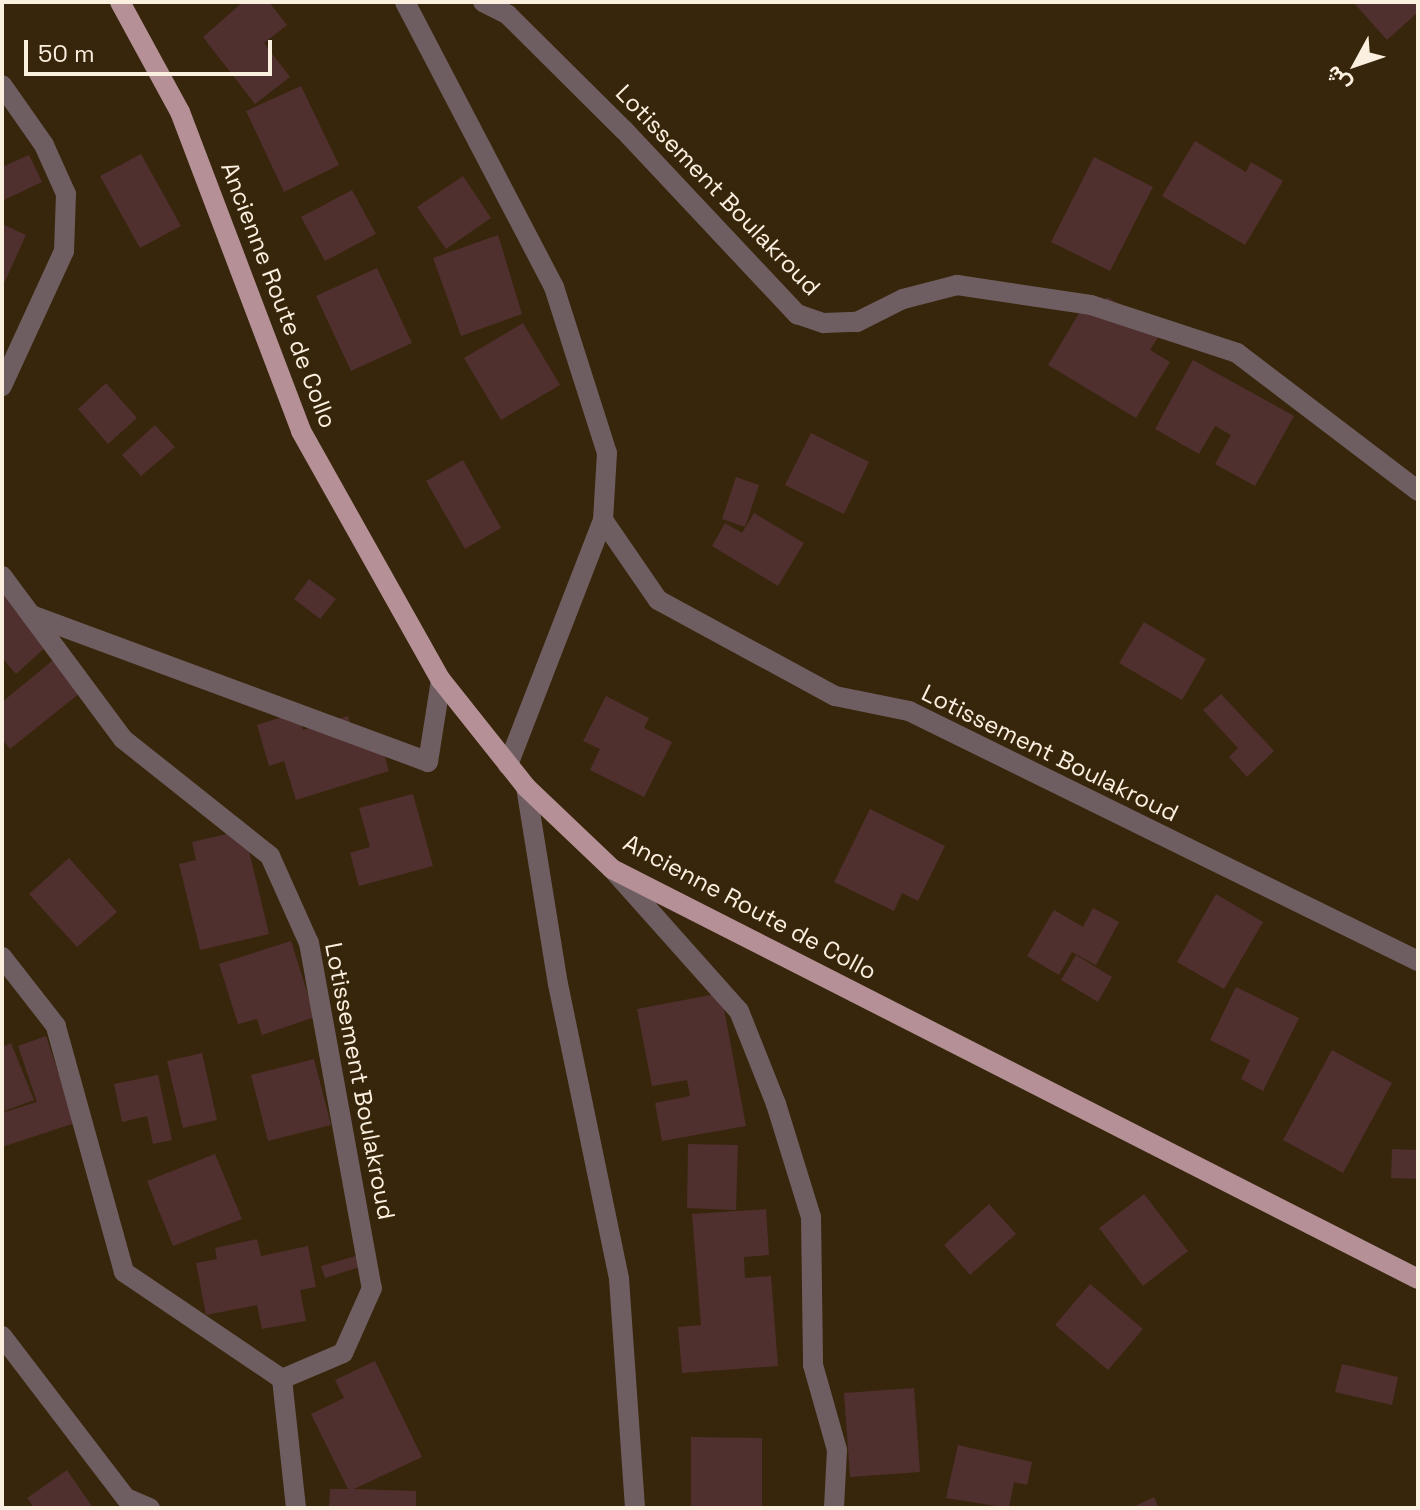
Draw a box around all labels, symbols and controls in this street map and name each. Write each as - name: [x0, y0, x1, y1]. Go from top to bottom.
- scale bar: [28, 24, 276, 74]
- north arrow: [1316, 24, 1396, 104]
- text: 50 m: [38, 38, 95, 69]
- text: ش: [1318, 60, 1357, 99]
- street label: Lotissement Boulakroud: [610, 79, 826, 301]
- street label: Ancienne Route de Collo: [215, 158, 343, 432]
- street label: Lotissement Boulakroud: [917, 678, 1183, 828]
- street label: Ancienne Route de Collo: [619, 828, 881, 986]
- street label: Lotissement Boulakroud: [319, 940, 401, 1222]

